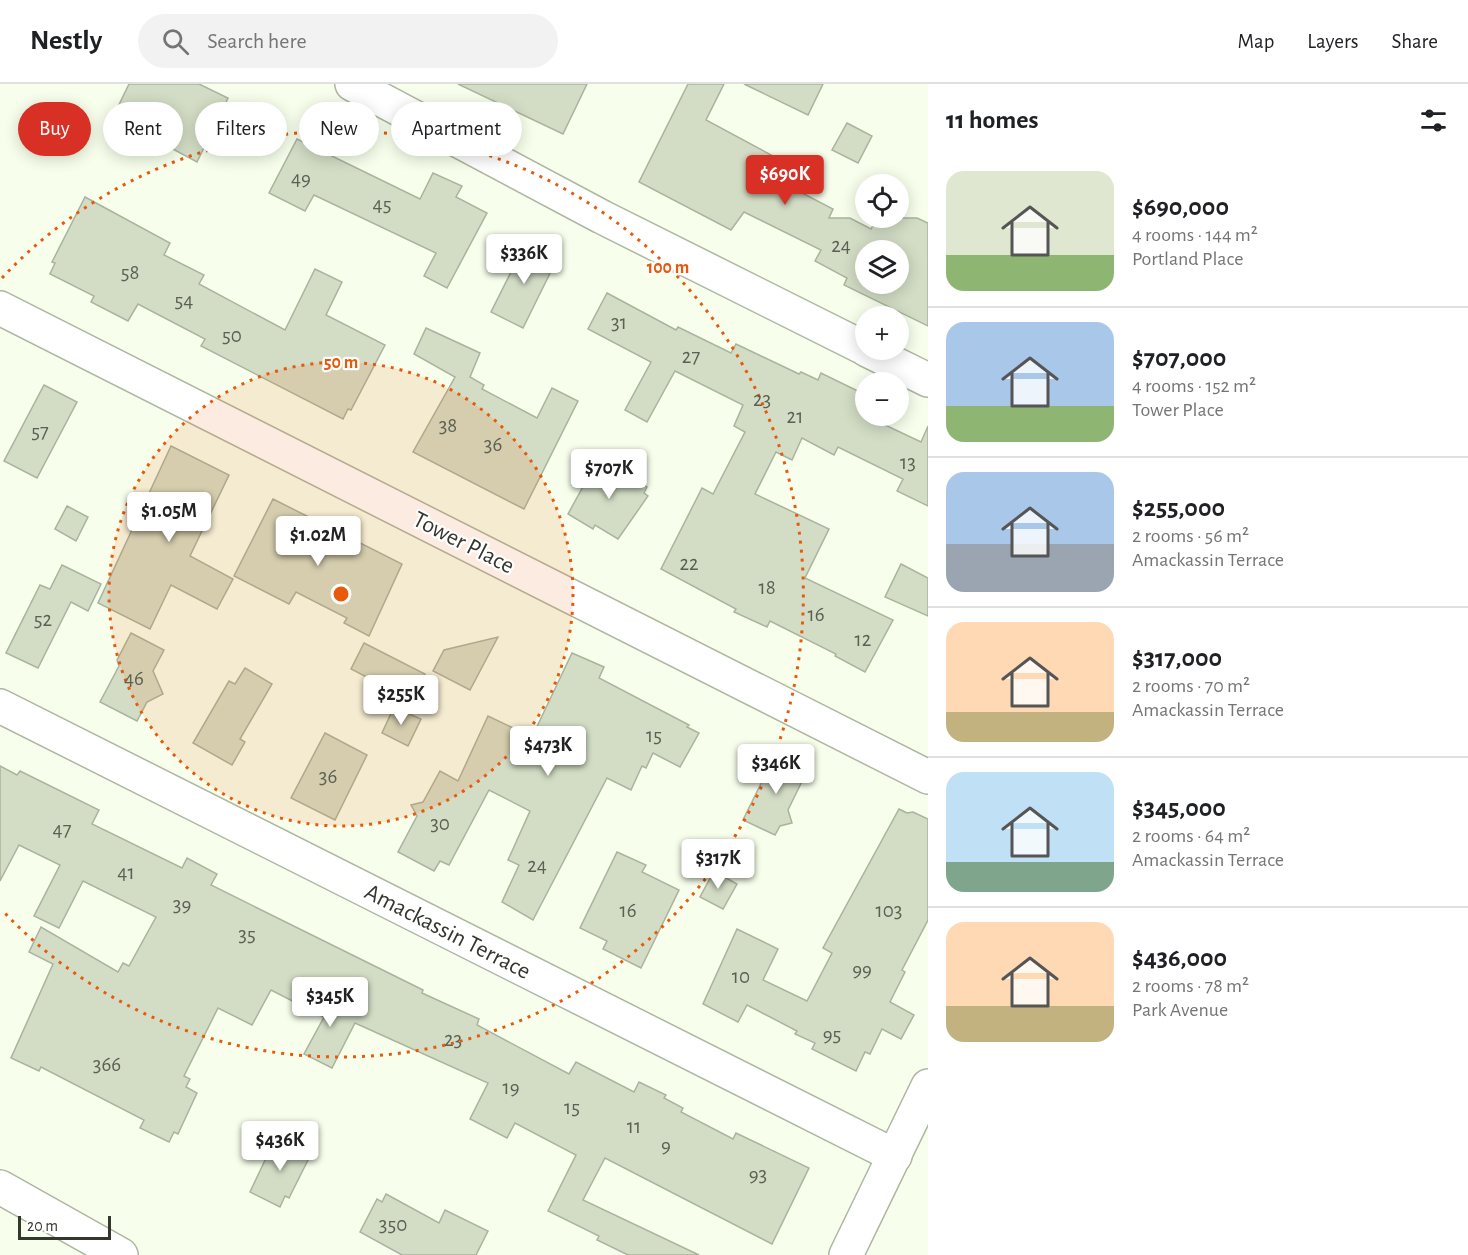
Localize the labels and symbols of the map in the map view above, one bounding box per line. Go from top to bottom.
pin: $690K [743,155,827,206]
house number: 49 [291,168,311,189]
house number: 45 [373,194,391,215]
pin: $336K [482,234,566,285]
house number: 24 [831,235,851,256]
text: 100 m [647,259,689,277]
house number: 58 [121,262,139,283]
house number: 54 [175,290,193,311]
house number: 31 [611,312,627,333]
house number: 50 [222,325,242,346]
house number: 27 [682,346,700,367]
text: 50 m [324,354,358,372]
house number: 23 [753,389,771,410]
house number: 21 [787,406,803,427]
house number: 38 [439,415,457,436]
house number: 57 [31,421,49,442]
house number: 36 [484,434,502,455]
pin: $707K [567,449,651,500]
house number: 13 [900,452,916,473]
pin: $1.05M [120,492,218,543]
street label: Tower Place [409,507,518,579]
pin: $1.02M [269,516,367,567]
house number: 22 [679,553,699,574]
house number: 18 [758,577,776,598]
centre of rings [331,584,351,604]
house number: 16 [807,604,825,625]
house number: 52 [34,609,52,630]
house number: 12 [855,629,871,650]
house number: 46 [124,668,144,689]
pin: $255K [359,675,443,726]
house number: 15 [646,725,662,746]
pin: $473K [506,726,590,777]
pin: $346K [734,744,818,795]
house number: 36 [319,766,337,787]
house number: 30 [430,813,450,834]
house number: 47 [53,819,72,840]
pin: $317K [676,839,760,890]
house number: 24 [527,855,547,876]
house number: 41 [117,862,135,883]
street label: Amackassin Terrace [361,880,534,984]
house number: 39 [173,894,191,915]
house number: 16 [619,900,637,921]
house number: 103 [876,900,902,921]
house number: 35 [238,924,256,945]
house number: 99 [852,959,872,980]
house number: 10 [732,966,750,987]
pin: $345K [288,977,372,1028]
house number: 95 [823,1024,841,1045]
house number: 23 [444,1029,462,1050]
house number: 366 [93,1054,121,1075]
house number: 19 [502,1077,520,1098]
house number: 15 [564,1097,580,1118]
house number: 11 [627,1116,641,1137]
pin: $436K [238,1121,322,1172]
house number: 9 [661,1135,671,1156]
house number: 93 [749,1164,767,1185]
scale bar [18,1213,111,1240]
house number: 350 [379,1214,407,1235]

